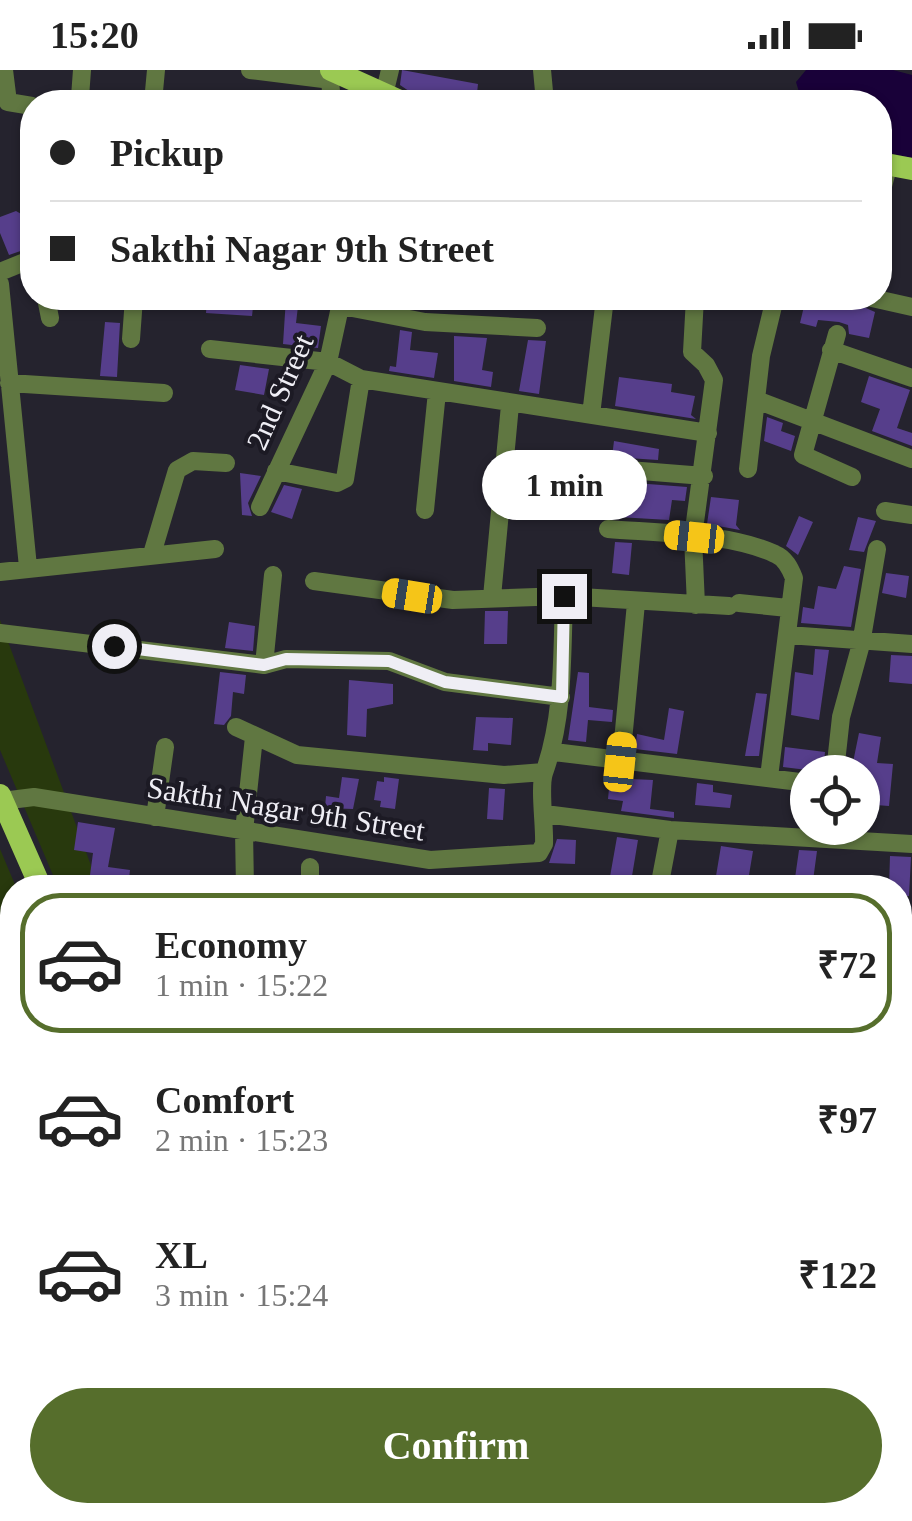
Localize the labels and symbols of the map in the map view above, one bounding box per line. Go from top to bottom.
street label: 2nd Street [240,329,320,454]
callout: 1 min [482,451,646,521]
car [663,519,725,555]
route end [542,574,587,619]
car [380,576,444,616]
route start [92,624,137,669]
car [602,731,638,793]
street label: Sakthi Nagar 9th Street [145,770,428,847]

